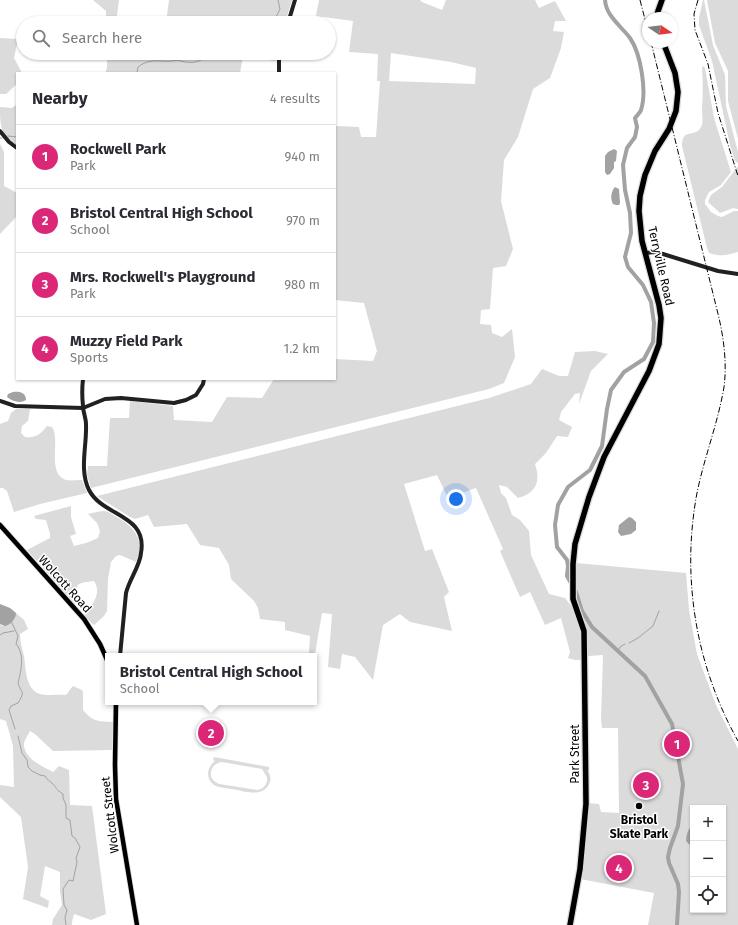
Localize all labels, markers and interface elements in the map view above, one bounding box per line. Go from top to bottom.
north arrow [642,12,678,48]
search box [16,16,336,60]
icon: search [30,27,52,49]
text: Search here [62,29,142,47]
text: Nearby [32,88,87,109]
text: 4 results [270,91,320,106]
text: Rockwell Park [70,140,166,158]
text: 1 [42,149,48,164]
text: 940 m [285,149,320,164]
text: Park [70,158,96,173]
text: Bristol Central High School [70,204,253,222]
text: 2 [42,213,48,228]
text: 970 m [286,213,320,228]
text: School [70,222,110,237]
street label: Terryville Road [645,225,677,307]
text: Mrs. Rockwell's Playground [70,268,255,286]
text: 3 [42,277,48,292]
text: 980 m [284,277,320,292]
text: Park [70,286,96,301]
text: Muzzy Field Park [70,332,183,350]
text: 4 [41,341,49,356]
text: 1.2 km [284,341,320,356]
text: Sports [70,350,108,365]
your location [446,489,466,509]
street label: Wolcott Road [36,552,94,616]
popup [105,653,317,705]
text: Bristol Central High School [120,663,302,681]
text: School [120,681,160,696]
pin: 2 [198,718,224,748]
street label: Park Street [568,724,582,784]
pin: 1 [664,729,690,759]
pin: 3 [633,770,659,800]
street label: Wolcott Street [98,775,122,854]
marker: Bristol Skate Park [634,801,644,811]
map controls [690,805,726,913]
button: + [690,805,726,841]
place label: Bristol Skate Park [610,813,669,841]
button: − [690,841,726,877]
pin: 4 [606,853,632,883]
button: locate [690,877,726,913]

